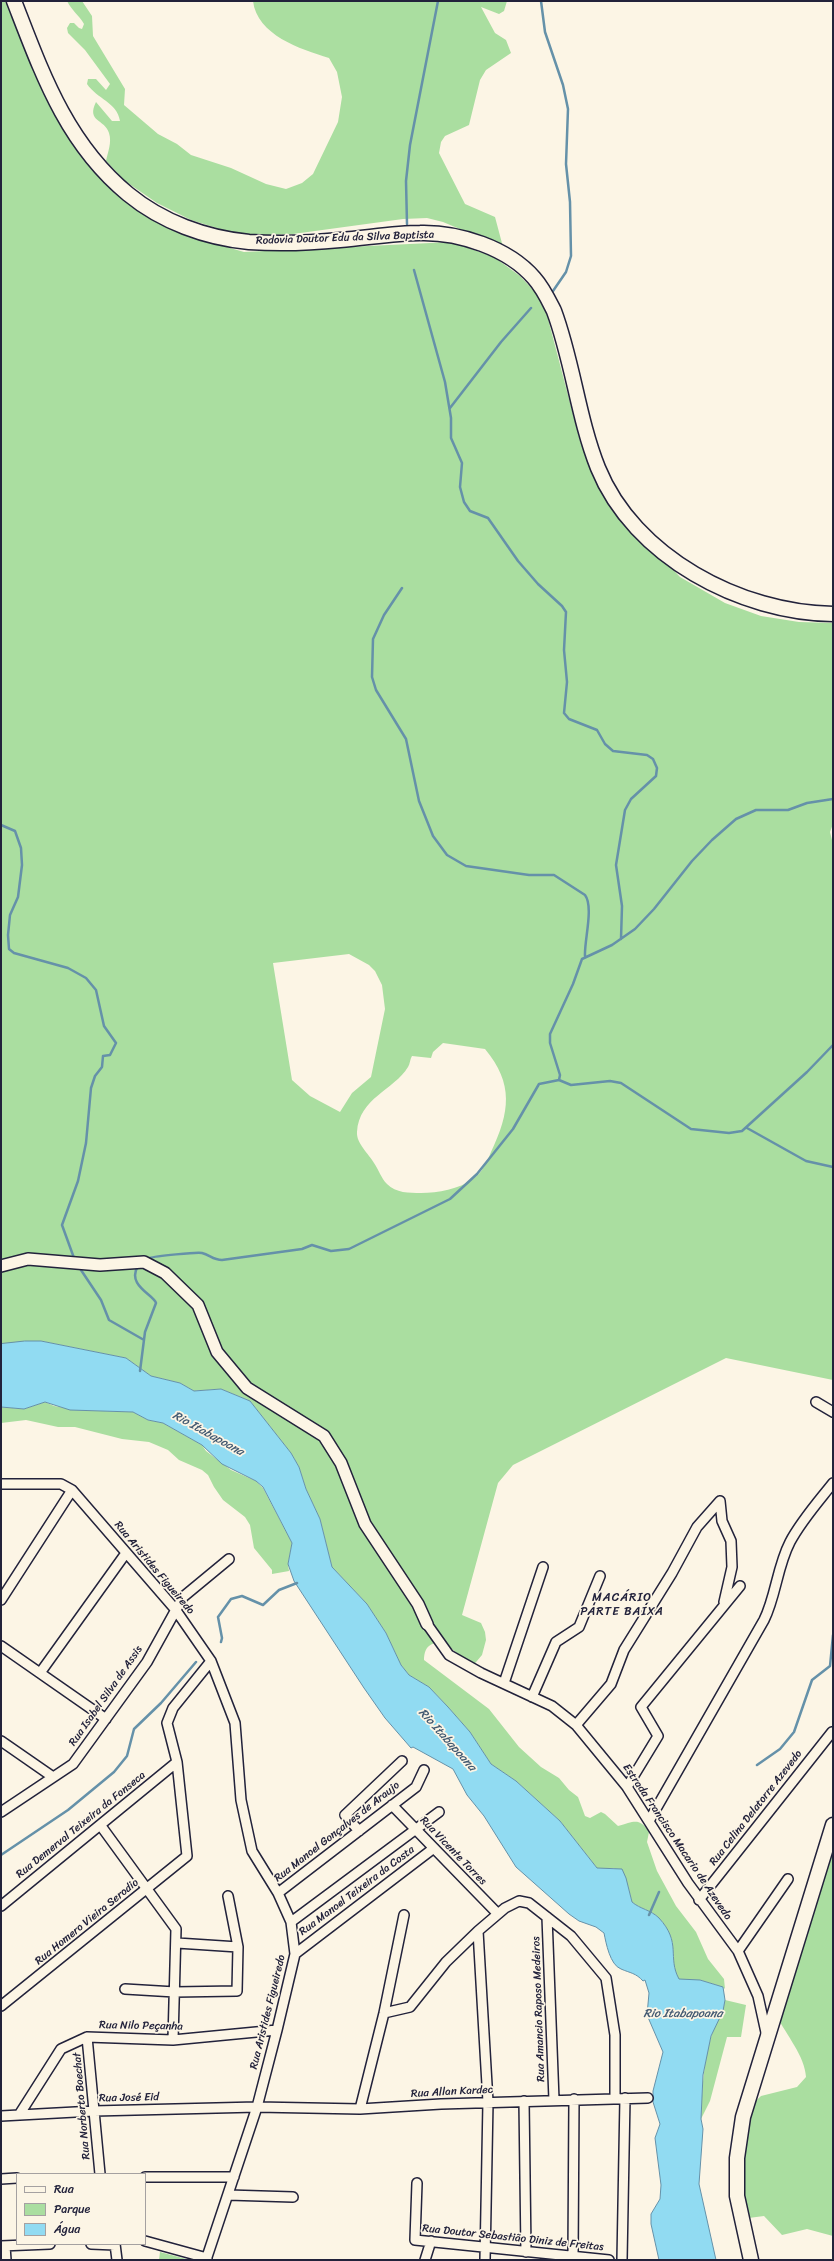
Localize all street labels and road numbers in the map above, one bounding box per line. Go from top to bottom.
street label: Rodovia Doutor Edu da Silva Baptista [256,228,434,248]
street label: Rua Aristides Figueiredo [111,1519,197,1617]
street label: Rua Isabel Silva de Assis [66,1643,146,1749]
street label: Rua Celina Delatorre Azevedo [707,1748,805,1868]
street label: Estrada Francisco Macario de Azevedo [620,1761,734,1923]
street label: Rua Demerval Teixeira da Fonseca [14,1769,148,1881]
street label: Rua Manoel Gonçalves de Araujo [272,1779,402,1885]
street label: Rua Vicente Torres [417,1814,489,1888]
street label: Rua Manoel Teixeira da Costa [297,1843,417,1939]
street label: Rua Homero Vieira Serodio [33,1876,141,1968]
street label: Rua Amancio Raposo Medeiros [530,1936,548,2082]
street label: Rua Aristides Figueiredo [247,1953,289,2071]
street label: Rua Nilo Peçanha [99,2019,183,2033]
street label: Rua Norberto Boechat [71,2052,93,2160]
street label: Rua Allan Kardec [410,2083,494,2101]
street label: Rua José Eid [99,2091,159,2105]
street label: Rua Doutor Sebastião Diniz de Freitas [422,2222,604,2254]

